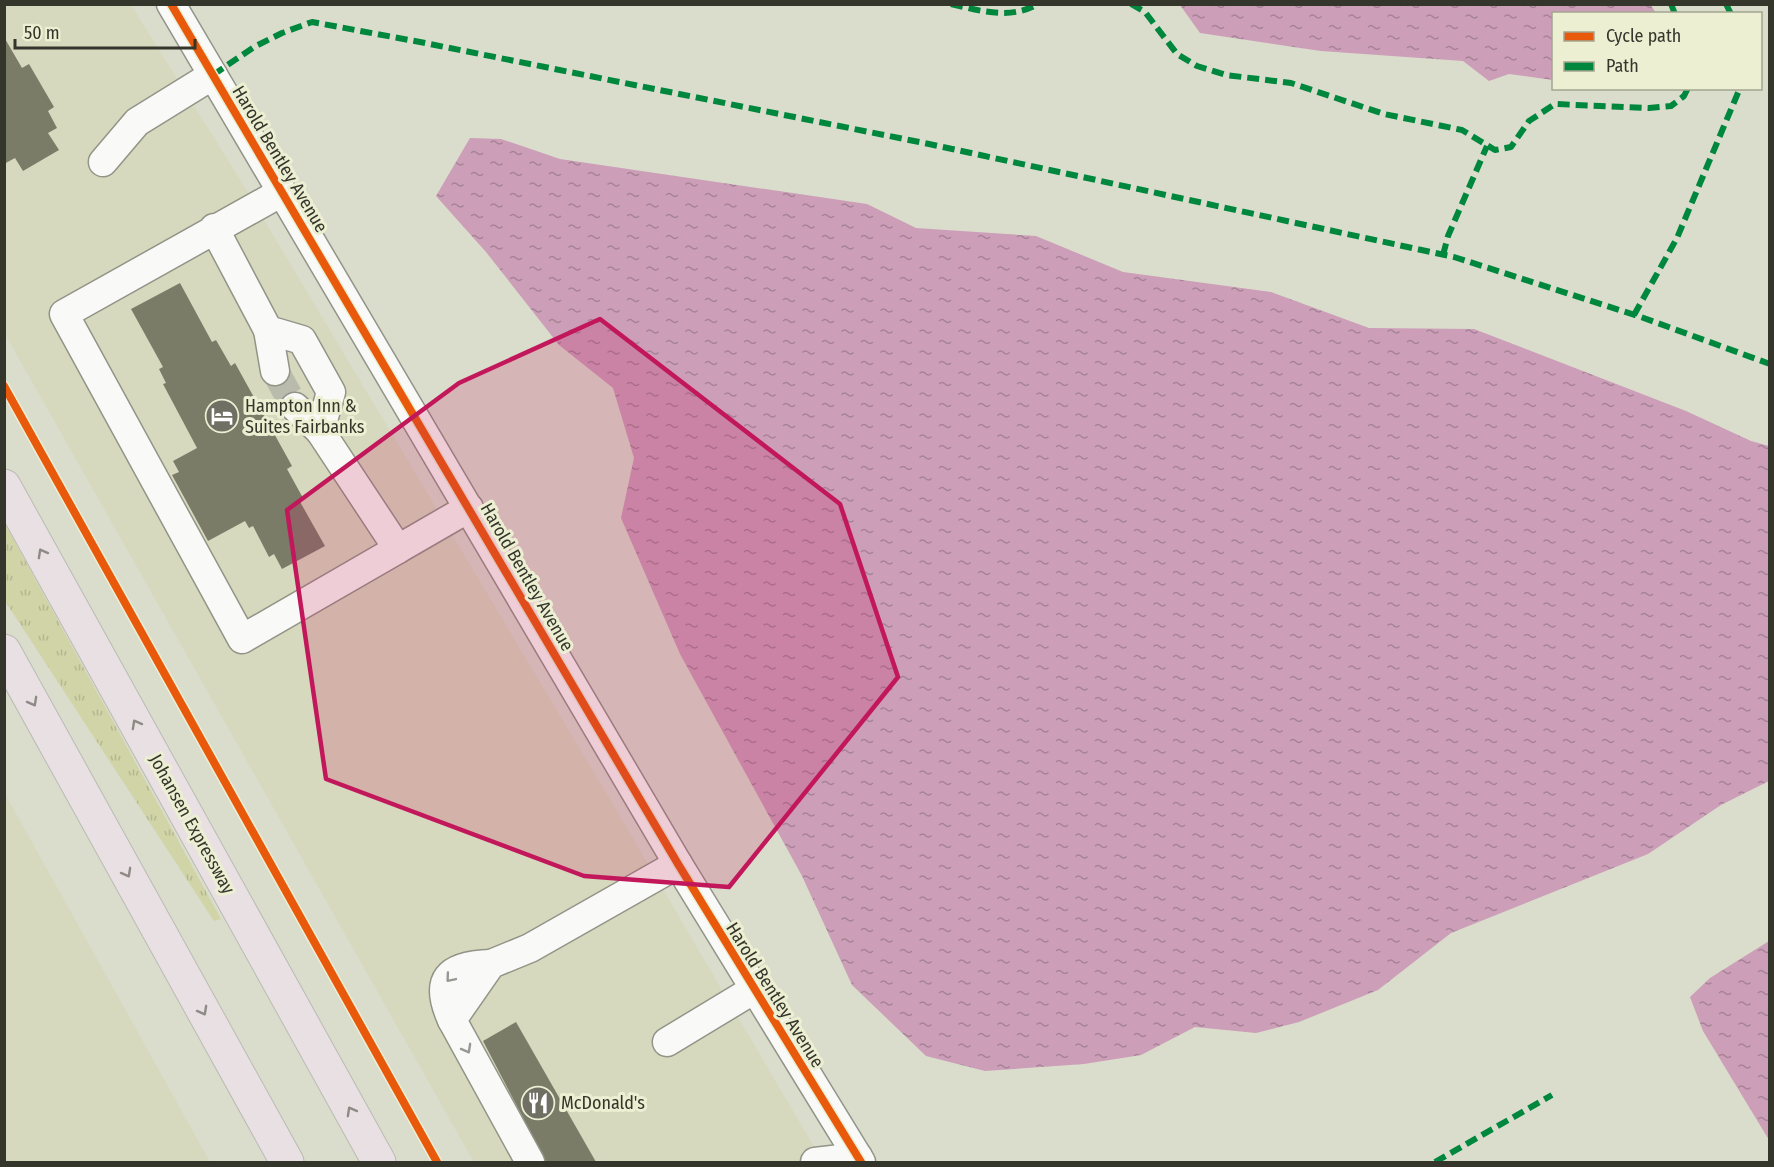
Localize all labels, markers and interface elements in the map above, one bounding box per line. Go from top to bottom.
scale bar [15,12,195,50]
legend [1552,12,1762,90]
text: 50 m [24,22,60,44]
text: Cycle path [1606,25,1681,47]
text: Path [1606,55,1639,77]
street label: Harold Bentley Avenue [227,82,333,236]
place label: Hampton Inn & Suites Fairbanks [245,395,365,438]
hotel icon: Hampton Inn & Suites Fairbanks [204,398,240,434]
street label: Harold Bentley Avenue [476,499,578,655]
one-way arrow [38,549,49,559]
one-way arrow [26,696,37,706]
one-way arrow [132,719,143,730]
street label: Johansen Expressway [145,750,239,898]
one-way arrow [120,866,131,877]
street label: Harold Bentley Avenue [721,918,829,1072]
one-way arrow [446,972,457,982]
one-way arrow [196,1005,207,1015]
one-way arrow [460,1042,472,1053]
restaurant icon: McDonald's [520,1085,556,1121]
place label: McDonald's [561,1092,645,1114]
one-way arrow [346,1107,358,1117]

